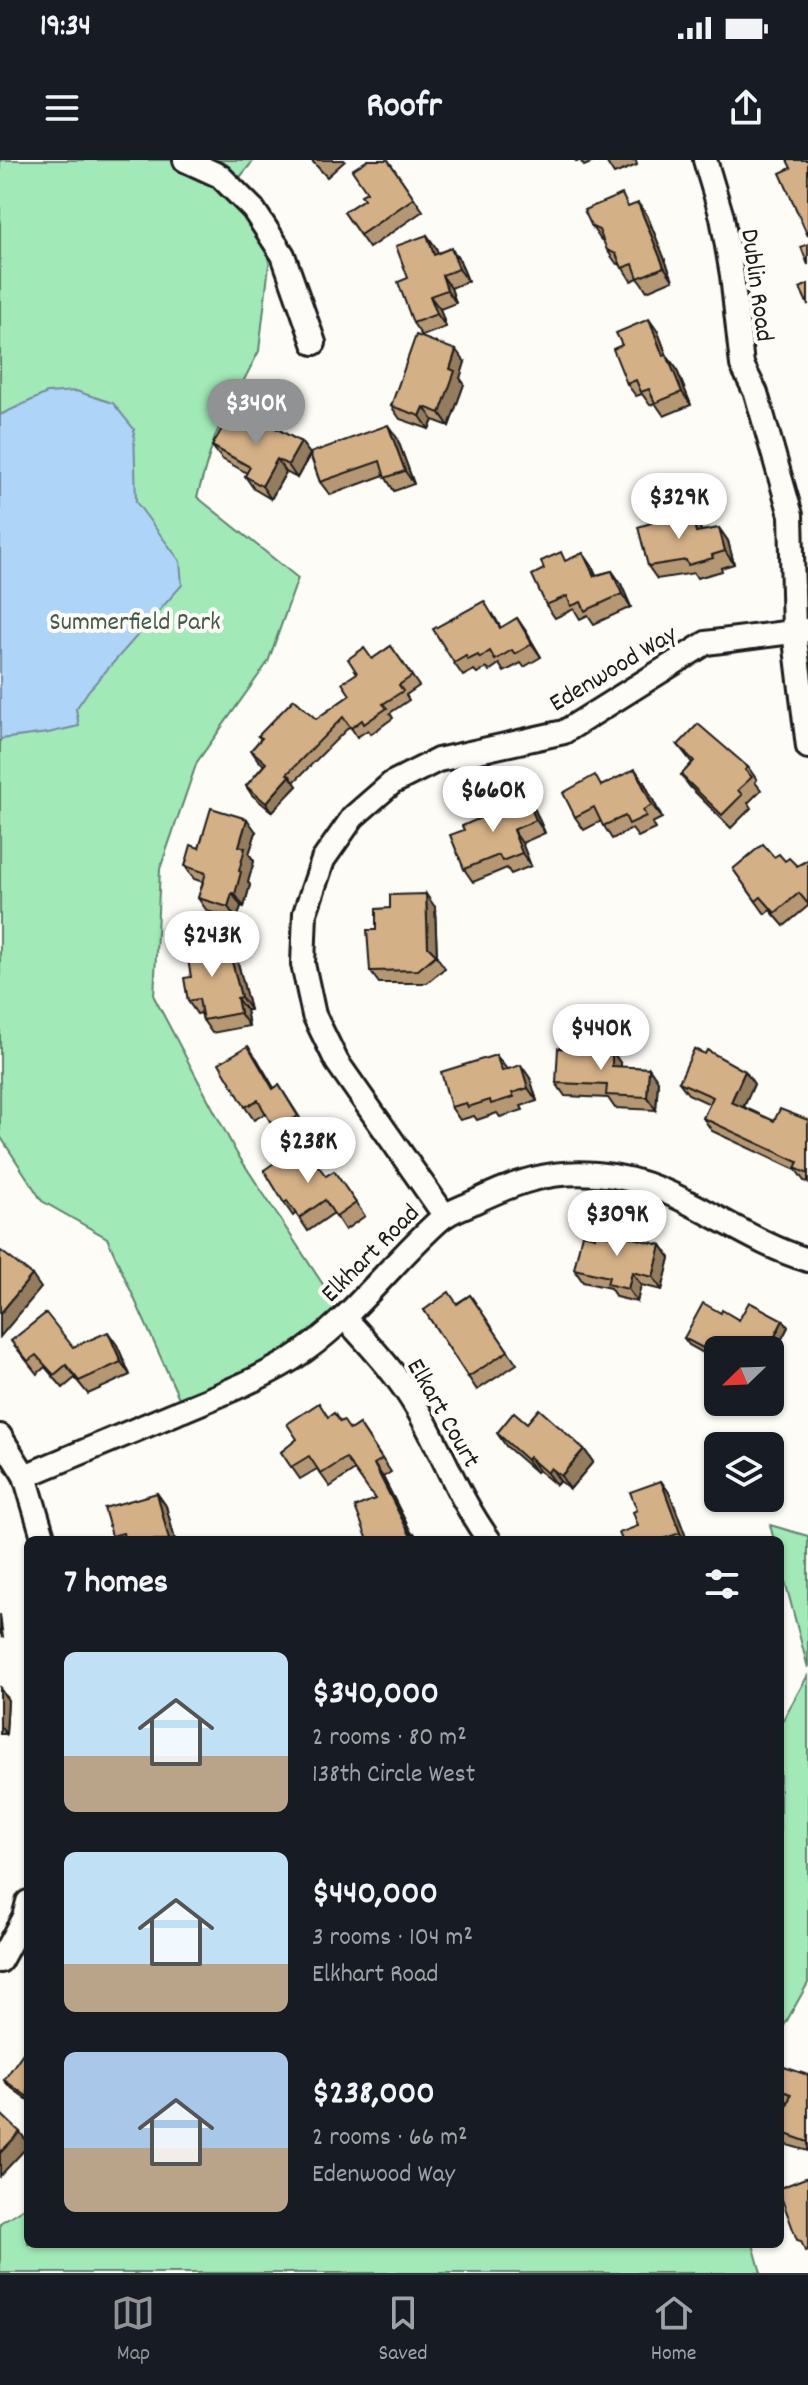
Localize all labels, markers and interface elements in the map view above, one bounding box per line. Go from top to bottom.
text: 19:34 [40,7,91,50]
text: Roofr [366,82,442,134]
icon: menu [40,86,84,130]
icon: share [724,86,768,130]
street label: Dublin Road [729,227,782,344]
pin: $340K [200,379,312,447]
text: $340K [225,386,287,423]
pin: $329K [623,473,735,541]
text: $329K [649,480,709,517]
park label: Summerfield Park [49,605,221,642]
street label: Edenwood Way [543,617,685,723]
pin: $660K [437,766,549,834]
text: $660K [461,773,525,810]
pin: $243K [156,911,268,979]
text: $243K [183,918,241,955]
pin: $440K [545,1004,657,1072]
text: $440K [571,1011,631,1048]
pin: $238K [252,1117,364,1185]
text: $238K [279,1124,337,1161]
pin: $309K [561,1190,673,1258]
street label: Elkhart Road [314,1197,429,1312]
text: $309K [586,1197,648,1234]
north arrow [704,1336,784,1416]
map controls [704,1336,784,1512]
street label: Elkart Court [396,1352,488,1476]
button: layers [704,1432,784,1512]
text: 7 homes [64,1560,168,1609]
icon: filters [700,1562,744,1606]
text: $340,000 [312,1671,439,1720]
icon: home [128,1684,224,1780]
text: 2 rooms · 80 m² [312,1720,467,1757]
text: 138th Circle West [312,1757,475,1794]
text: $440,000 [312,1871,438,1920]
icon: home [128,1884,224,1980]
text: 3 rooms · 104 m² [312,1920,473,1957]
text: Elkhart Road [312,1957,439,1994]
text: $238,000 [312,2071,435,2120]
icon: home [128,2084,224,2180]
text: 2 rooms · 66 m² [312,2120,468,2157]
text: Edenwood Way [312,2157,455,2194]
tab: Map [111,2291,155,2370]
tab: Saved [378,2291,428,2370]
tab: Home [651,2291,696,2370]

